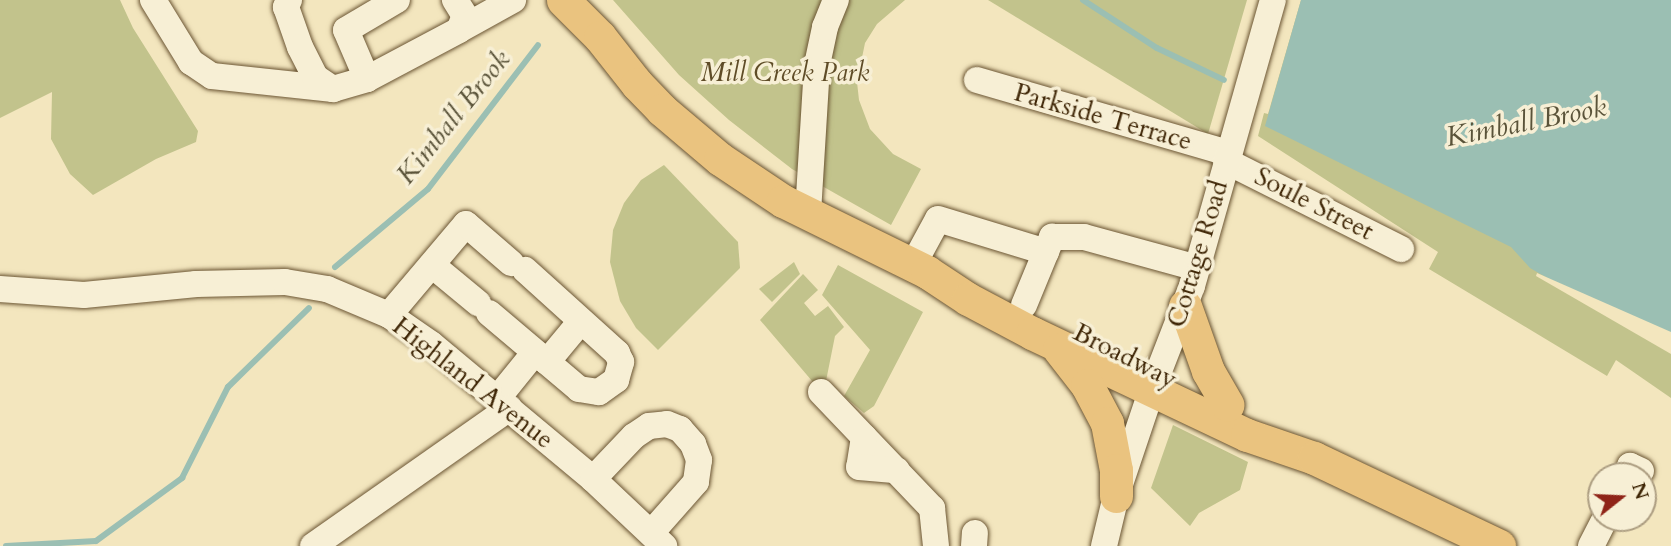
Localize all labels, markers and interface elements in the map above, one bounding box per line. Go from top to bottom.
water label: Kimball Brook [389,43,517,191]
park label: Mill Creek Park [701,57,869,89]
street label: Parkside Terrace [1011,77,1195,157]
water label: Kimball Brook [1443,90,1609,154]
street label: Soule Street [1249,161,1379,247]
street label: Cottage Road [1161,177,1235,331]
street label: Highland Avenue [386,310,560,456]
street label: Broadway [1068,317,1182,395]
north arrow [1587,462,1657,532]
text: N [1625,479,1655,503]

